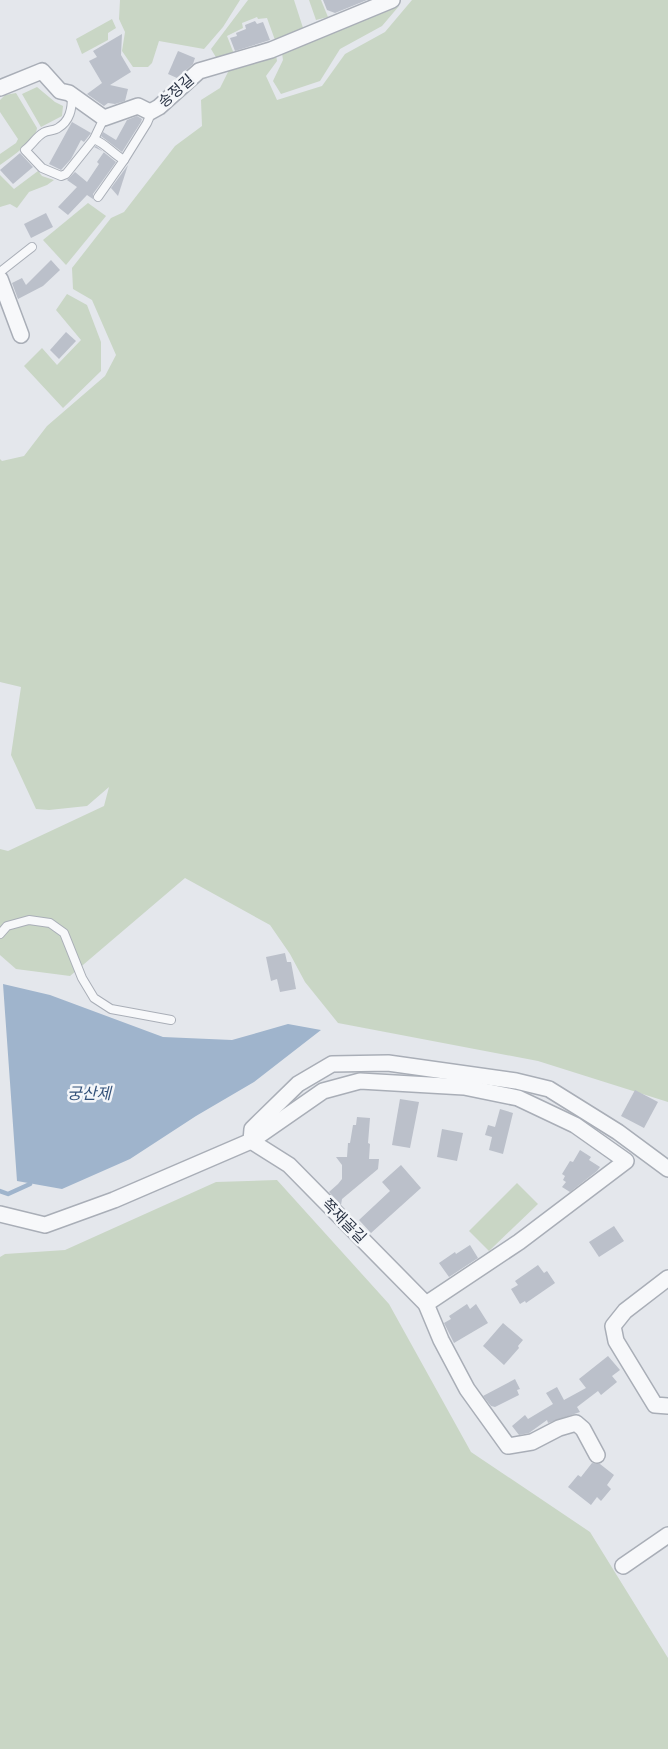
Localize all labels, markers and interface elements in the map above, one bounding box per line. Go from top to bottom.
street label: 송정길 [154,71,198,111]
water label: 궁산제 [67,1084,113,1103]
street label: 쪽재골길 [318,1195,370,1247]

